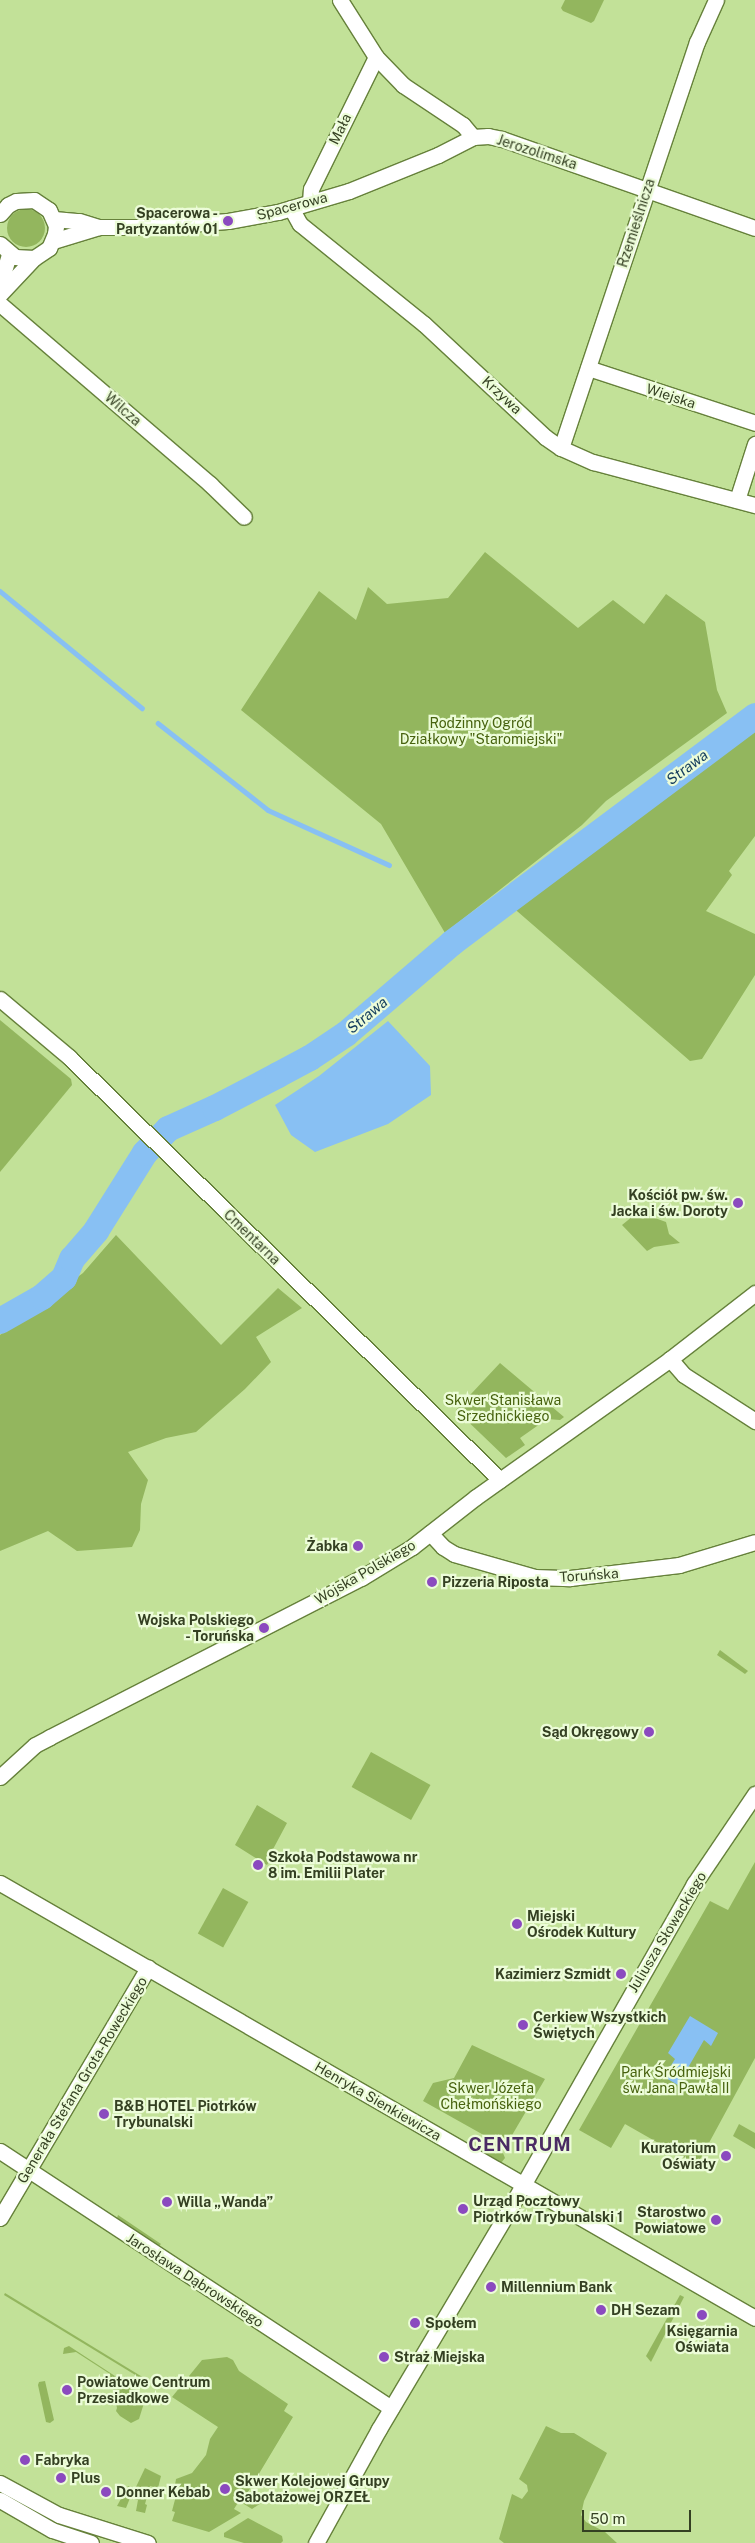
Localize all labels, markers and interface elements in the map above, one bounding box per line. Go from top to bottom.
street label: Mała [325,111,355,147]
street label: Jerozolimska [495,131,579,173]
street label: Rzemieślnicza [614,177,658,269]
street label: Spacerowa [255,188,329,224]
place label: Spacerowa - Partyzantów 01 [116,205,218,238]
marker: Spacerowa - Partyzantów 01 [222,215,234,227]
street label: Krzywa [479,373,525,417]
street label: Wiejska [644,380,698,412]
street label: Wilcza [101,389,145,429]
park label: Rodzinny Ogród Działkowy "Staromiejski" [400,715,562,748]
water label: Strawa [663,746,711,788]
water label: Strawa [343,993,391,1037]
place label: Kościół pw. św. Jacka i św. Doroty [611,1187,728,1220]
marker: Kościół pw. św. Jacka i św. Doroty [732,1197,744,1209]
street label: Cmentarna [220,1206,284,1268]
park label: Skwer Stanisława Srzednickiego [445,1392,561,1424]
street label: Wojska Polskiego [312,1536,418,1608]
place label: Żabka [306,1538,348,1554]
marker: Żabka [352,1540,364,1552]
street label: Toruńska [559,1565,619,1585]
place label: Pizzeria Riposta [442,1574,549,1590]
marker: Pizzeria Riposta [426,1576,438,1588]
place label: Wojska Polskiego - Toruńska [137,1612,254,1644]
marker: Wojska Polskiego - Toruńska [258,1622,270,1634]
place label: Sąd Okręgowy [542,1724,639,1740]
marker: Sąd Okręgowy [643,1726,655,1738]
place label: Szkoła Podstawowa nr 8 im. Emilii Plater [268,1849,417,1881]
marker: Szkoła Podstawowa nr 8 im. Emilii Plater [252,1859,264,1871]
street label: Juliusza Słowackiego [624,1869,710,1995]
place label: Miejski Ośrodek Kultury [527,1908,637,1940]
marker: Miejski Ośrodek Kultury [511,1918,523,1930]
place label: Kazimierz Szmidt [495,1966,611,1982]
marker: Kazimierz Szmidt [615,1968,627,1980]
street label: Generała Stefana Grota-Roweckiego [13,1974,151,2186]
place label: Cerkiew Wszystkich Świętych [533,2009,667,2041]
marker: Cerkiew Wszystkich Świętych [517,2019,529,2031]
street label: Henryka Sienkiewicza [312,2058,444,2144]
park label: Park Śródmiejski św. Jana Pawła II [621,2064,731,2096]
park label: Skwer Józefa Chełmońskiego [440,2080,542,2112]
place label: B&B HOTEL Piotrków Trybunalski [114,2098,256,2130]
marker: B&B HOTEL Piotrków Trybunalski [98,2108,110,2120]
district label: CENTRUM [467,2134,573,2156]
place label: Kuratorium Oświaty [641,2140,716,2172]
marker: Kuratorium Oświaty [720,2150,732,2162]
place label: Urząd Pocztowy Piotrków Trybunalski 1 [473,2193,623,2226]
place label: Willa „Wanda” [177,2194,273,2210]
marker: Willa „Wanda” [161,2196,173,2208]
marker: Urząd Pocztowy Piotrków Trybunalski 1 [457,2203,469,2215]
place label: Starostwo Powiatowe [634,2204,706,2236]
marker: Starostwo Powiatowe [710,2214,722,2226]
street label: Jarosława Dąbrowskiego [123,2229,267,2331]
place label: Millennium Bank [501,2279,613,2295]
marker: Millennium Bank [485,2281,497,2293]
place label: DH Sezam [611,2302,680,2318]
marker: DH Sezam [595,2304,607,2316]
marker: Księgarnia Oświata [696,2309,708,2321]
place label: Społem [425,2315,477,2331]
marker: Społem [409,2317,421,2329]
place label: Księgarnia Oświata [666,2323,738,2356]
place label: Straż Miejska [394,2349,485,2365]
marker: Straż Miejska [378,2351,390,2363]
place label: Powiatowe Centrum Przesiadkowe [77,2374,210,2406]
marker: Powiatowe Centrum Przesiadkowe [61,2384,73,2396]
place label: Fabryka [35,2452,90,2468]
marker: Fabryka [19,2454,31,2466]
place label: Plus [71,2470,100,2486]
marker: Plus [55,2472,67,2484]
place label: Skwer Kolejowej Grupy Sabotażowej ORZEŁ [235,2473,390,2506]
marker: Skwer Kolejowej Grupy Sabotażowej ORZEŁ [219,2483,231,2495]
place label: Donner Kebab [116,2484,210,2500]
marker: Donner Kebab [100,2486,112,2498]
scale bar [585,2500,694,2532]
text: 50 m [590,2510,625,2527]

